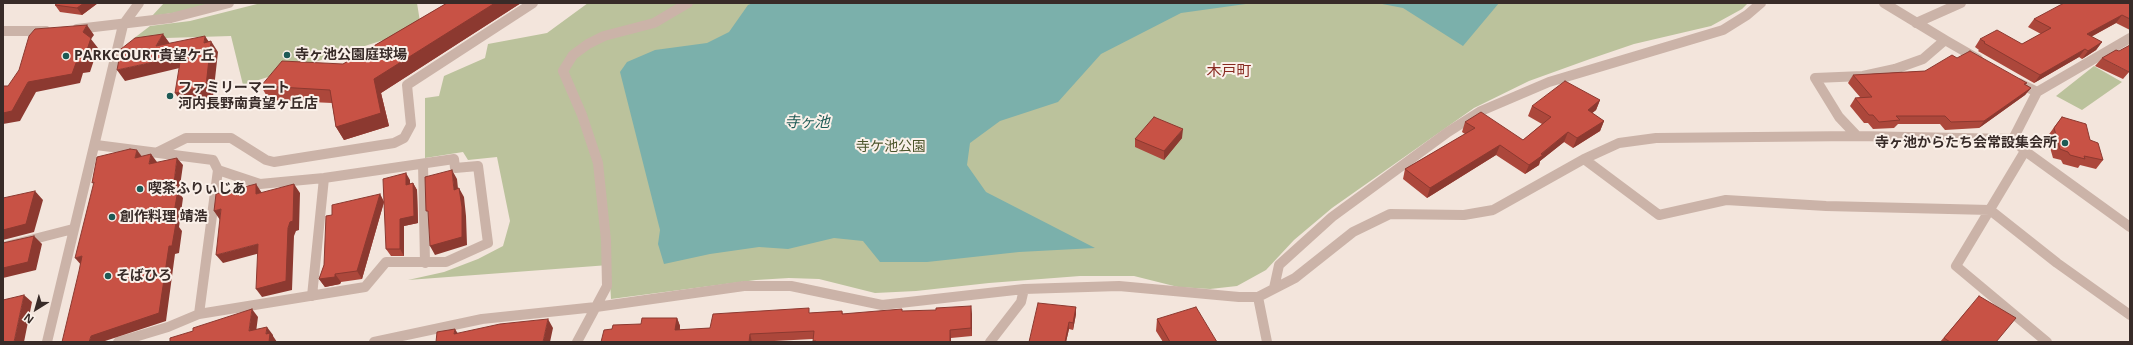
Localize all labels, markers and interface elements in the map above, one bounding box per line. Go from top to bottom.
place label: 寺ヶ池公園庭球場 [295,47,407,63]
place label: PARKCOURT貴望ケ丘 [74,48,215,64]
marker: 寺ヶ池公園庭球場 [282,50,292,60]
marker: PARKCOURT貴望ケ丘 [61,51,71,61]
district label: 木戸町 [1207,63,1251,81]
place label: ファミリーマート 河内長野南貴望ヶ丘店 [178,80,318,112]
marker: ファミリーマート 河内長野南貴望ヶ丘店 [165,91,175,101]
water label: 寺ヶ池 [785,114,829,132]
place label: 寺ヶ池からたち会常設集会所 [1875,135,2057,151]
marker: 寺ヶ池からたち会常設集会所 [2060,138,2070,148]
park label: 寺ケ池公園 [856,139,926,155]
place label: 喫茶ふりぃじあ [148,181,246,197]
marker: 喫茶ふりぃじあ [135,184,145,194]
place label: 創作料理 靖浩 [120,209,208,225]
marker: 創作料理 靖浩 [107,212,117,222]
place label: そばひろ [116,268,172,284]
marker: そばひろ [103,271,113,281]
north arrow [16,289,56,329]
text: N [20,310,37,328]

